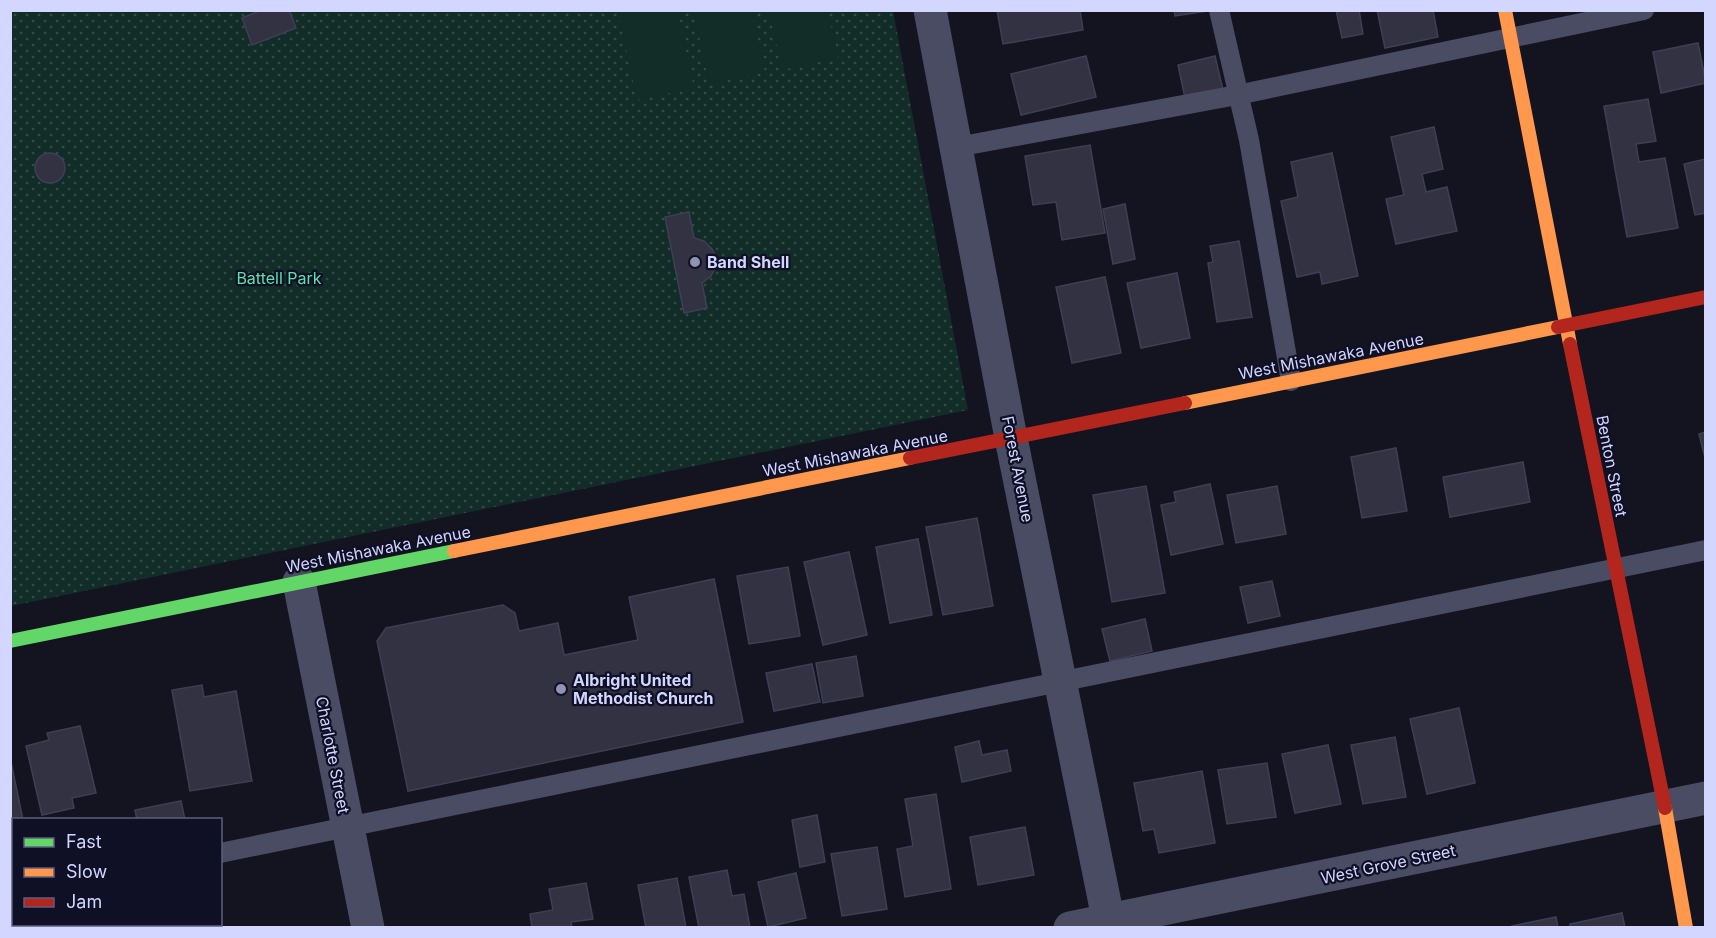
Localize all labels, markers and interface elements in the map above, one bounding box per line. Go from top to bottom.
place label: Band Shell [707,252,789,272]
marker: Band Shell [688,255,702,269]
park label: Battell Park [236,268,322,288]
street label: West Mishawaka Avenue [1237,328,1425,384]
street label: Forest Avenue [998,414,1038,524]
street label: Benton Street [1592,414,1632,518]
street label: West Mishawaka Avenue [761,425,949,481]
street label: West Mishawaka Avenue [284,521,472,577]
place label: Albright United Methodist Church [573,670,713,708]
marker: Albright United Methodist Church [554,682,568,696]
street label: Charlotte Street [312,695,354,815]
legend [12,818,222,926]
text: Fast [66,831,102,852]
street label: West Grove Street [1319,840,1457,888]
text: Slow [66,861,107,882]
text: Jam [66,891,102,912]

